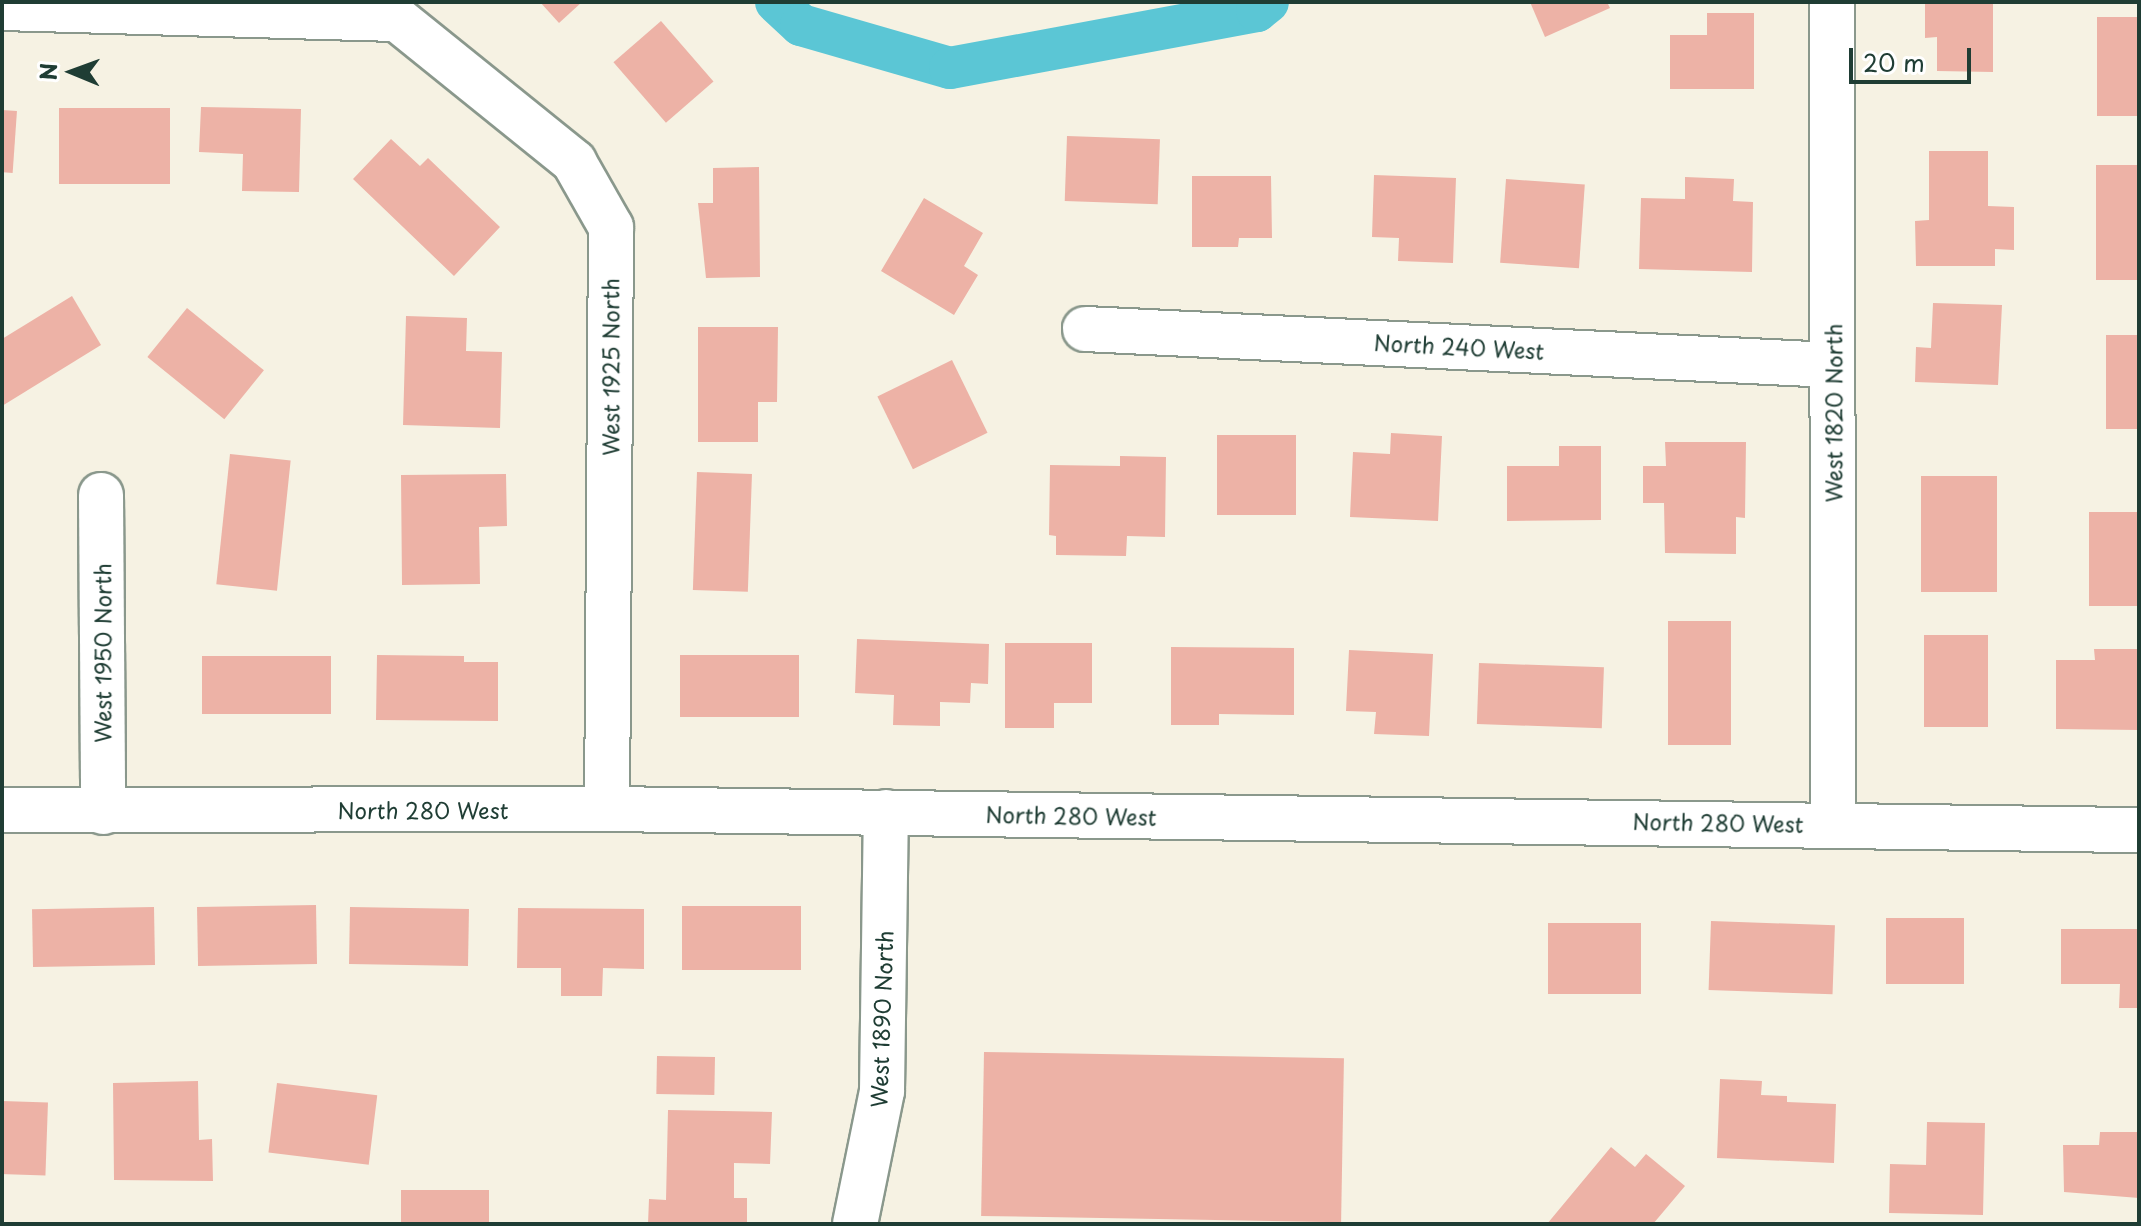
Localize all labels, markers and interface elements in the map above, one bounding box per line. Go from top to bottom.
north arrow [32,32,112,112]
scale bar [1853,32,1975,82]
text: 20 m [1863,44,1925,80]
text: N [31,63,64,81]
street label: West 1925 North [597,278,623,456]
street label: West 1820 North [1820,324,1846,502]
street label: North 240 West [1372,328,1546,364]
street label: West 1950 North [89,563,115,743]
street label: North 280 West [337,797,509,823]
street label: North 280 West [985,800,1157,830]
street label: North 280 West [1632,807,1804,837]
street label: West 1890 North [865,930,897,1108]

